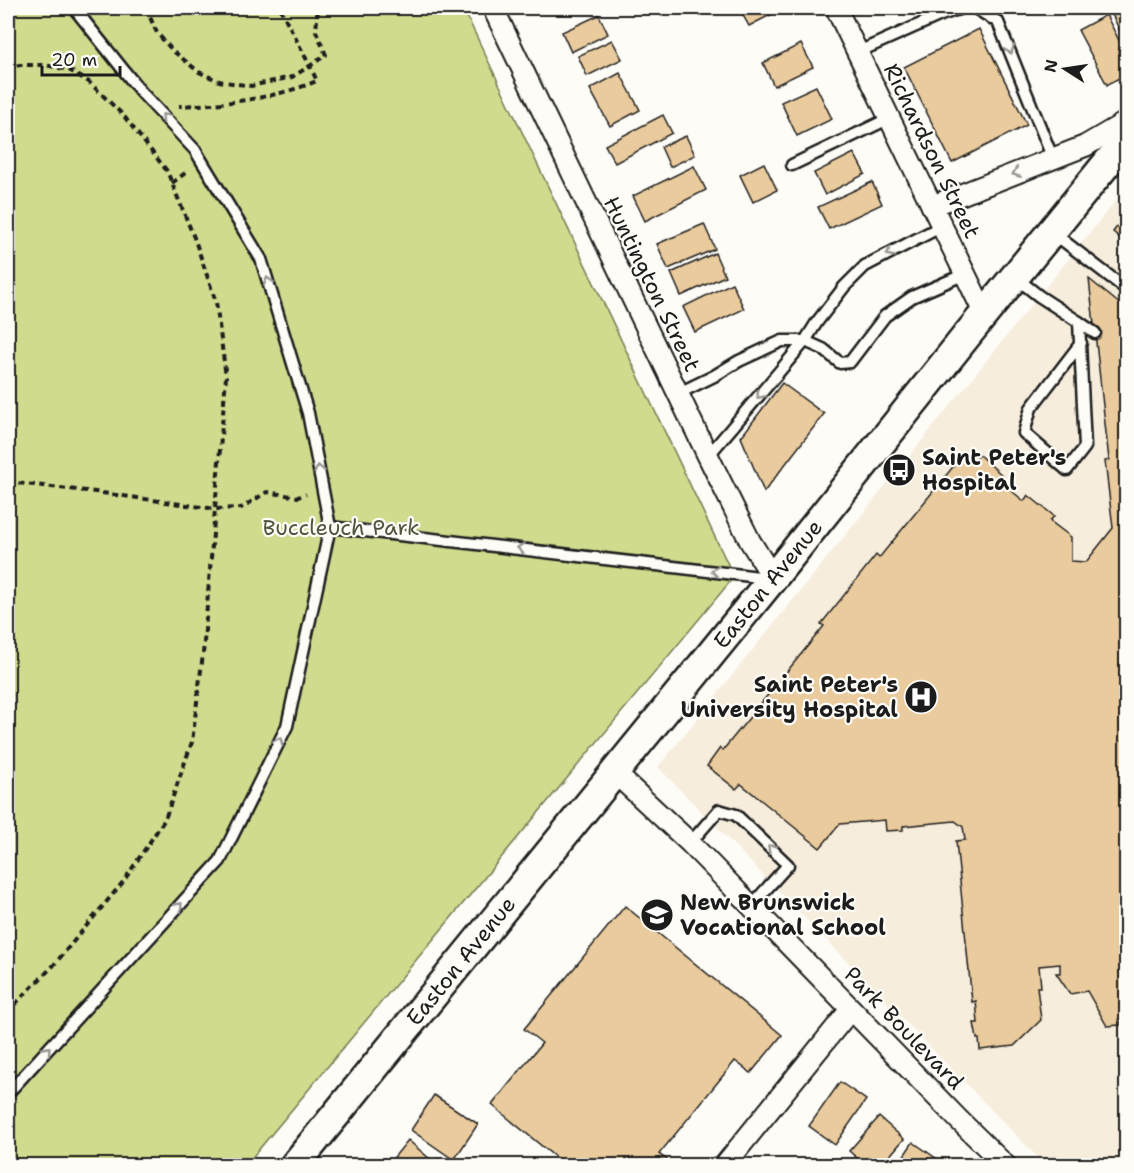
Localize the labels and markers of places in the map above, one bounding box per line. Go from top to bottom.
place label: Saint Peter's Hospital [922,443,1066,497]
bus stop icon: Saint Peter's Hospital [881,452,917,488]
place label: Saint Peter's University Hospital [680,670,898,724]
hospital icon: Saint Peter's University Hospital [903,679,939,715]
place label: New Brunswick Vocational School [680,888,886,942]
school or university icon: New Brunswick Vocational School [639,897,675,933]

